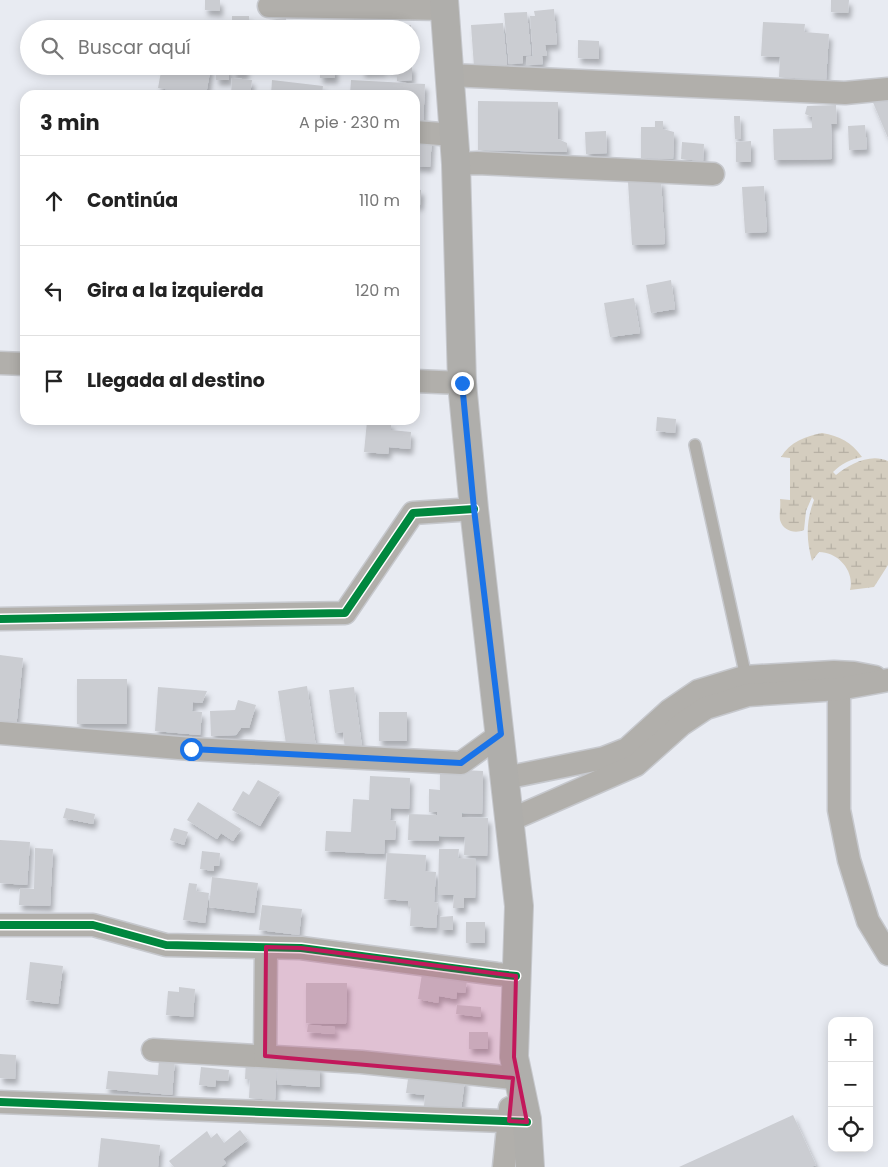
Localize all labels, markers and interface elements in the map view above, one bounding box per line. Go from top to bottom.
search box [20,20,420,75]
icon: search [38,34,66,62]
text: Buscar aquí [78,34,191,61]
text: 3 min [40,108,100,137]
text: A pie · 230 m [299,111,400,134]
icon: ahead [40,187,68,215]
text: Continúa [87,187,178,214]
text: 110 m [359,189,400,212]
icon: left [40,277,68,305]
text: Gira a la izquierda [87,277,264,304]
text: 120 m [355,279,400,302]
icon: arrive [40,367,68,395]
text: Llegada al destino [87,367,265,394]
route end [451,372,474,395]
route start [180,738,203,761]
map controls [828,1017,873,1152]
button: + [828,1017,873,1062]
button: − [828,1062,873,1107]
button: locate [828,1107,873,1152]

